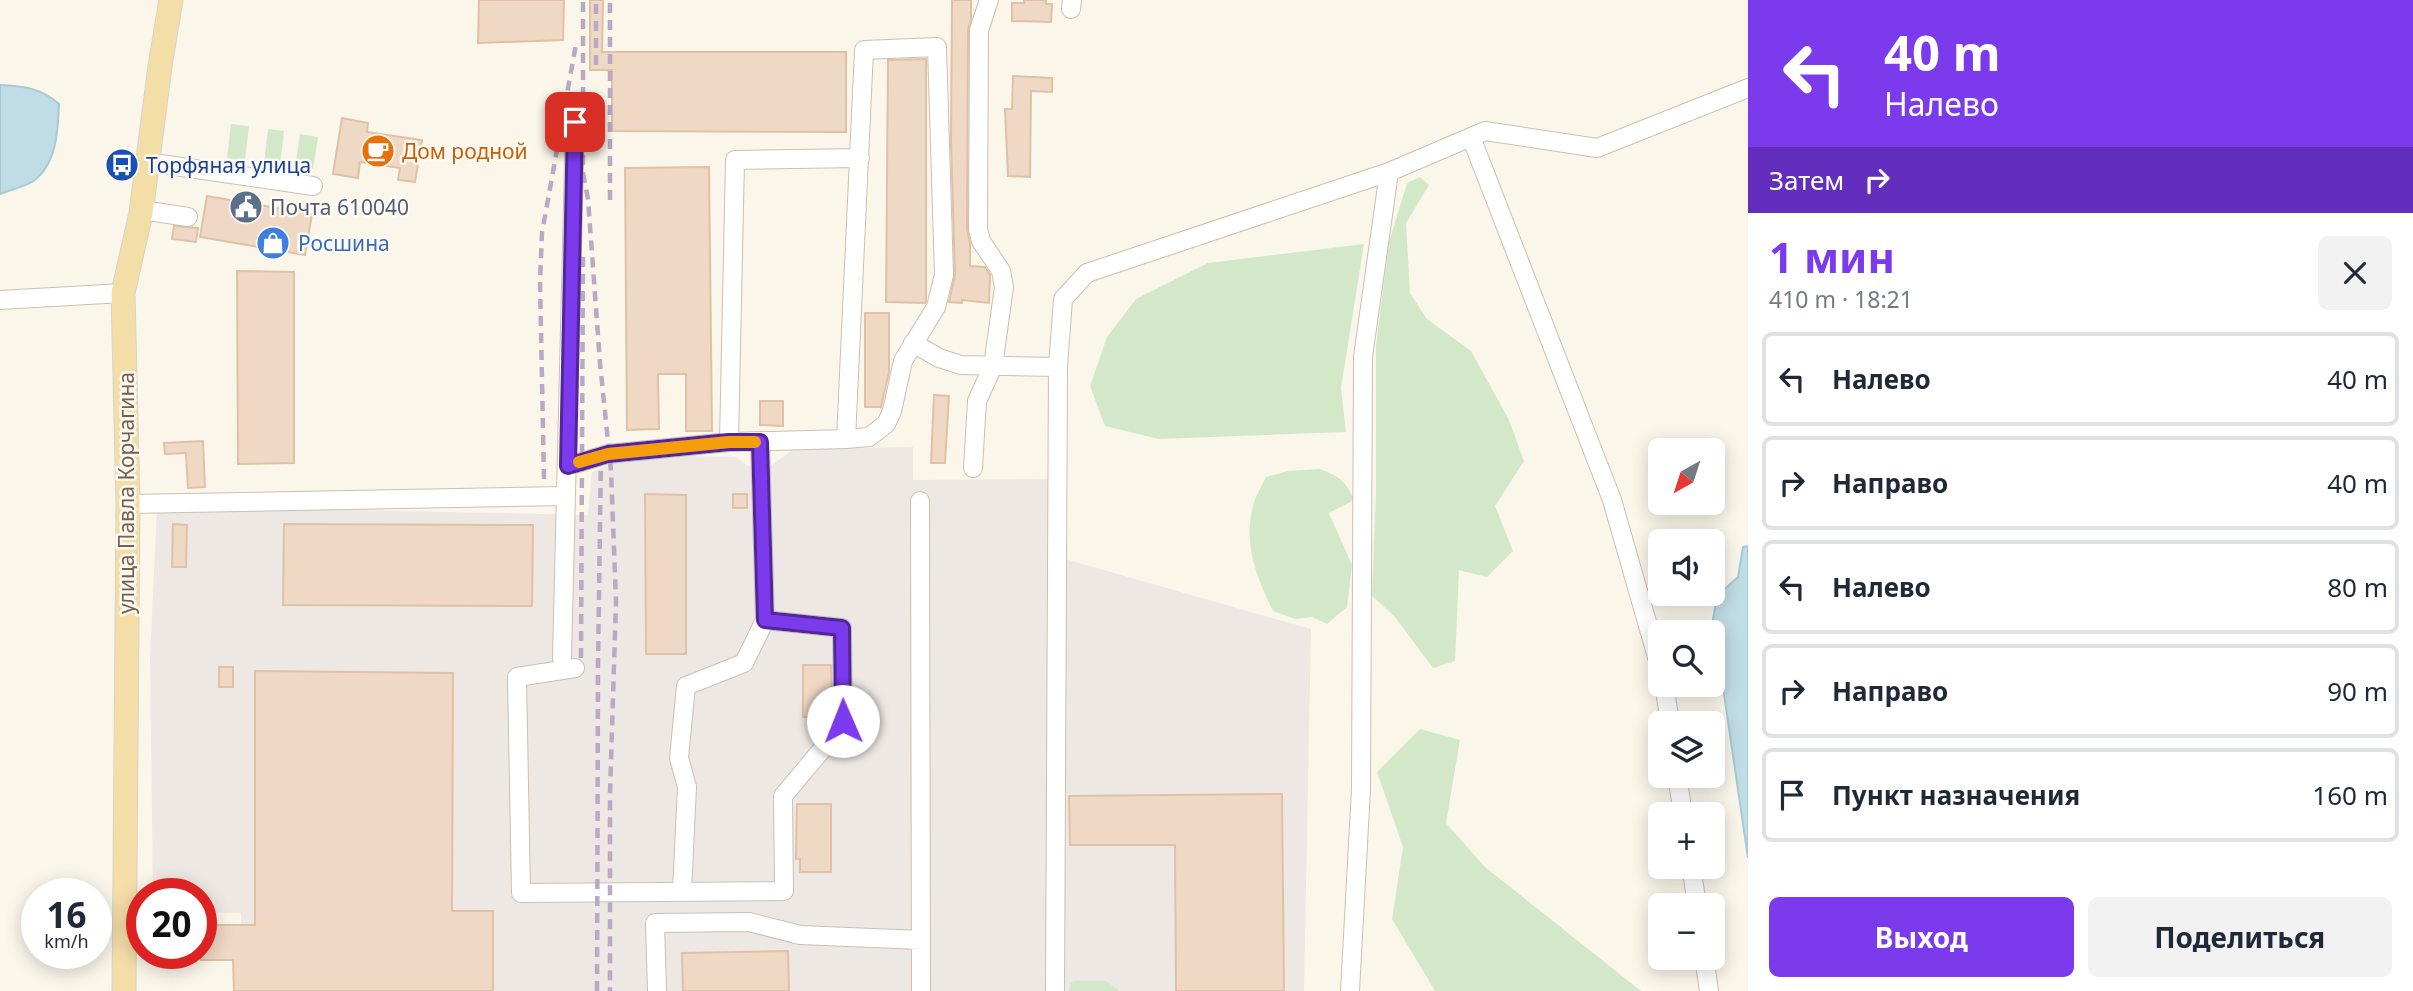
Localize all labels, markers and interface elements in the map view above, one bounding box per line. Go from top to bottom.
text: 40 m [1884,19,2001,85]
icon: left [1769,28,1860,119]
text: Налево [1884,82,1999,125]
pin [545,92,605,152]
icon: arrive [556,103,594,141]
cafe icon: Дом родной [359,132,397,170]
place label: Дом родной [402,137,528,165]
bus stop icon: Торфяная улица [103,146,141,184]
place label: Торфяная улица [146,151,311,179]
icon: right [1858,161,1896,199]
text: Затем [1769,162,1844,198]
public building icon: Почта 610040 [227,188,265,226]
place label: Почта 610040 [270,193,409,221]
shop icon: Росшина [254,224,292,262]
text: 1 мин [1769,228,1895,285]
place label: Росшина [298,229,390,257]
button: close [2318,236,2392,310]
text: 410 m · 18:21 [1769,283,1913,315]
icon: left [1773,360,1811,398]
text: Налево [1832,361,1931,397]
text: 40 m [2327,361,2388,397]
street label: улица Павла Корчагина [112,372,140,614]
north arrow [1648,438,1726,514]
map controls [1648,438,1725,970]
icon: right [1773,464,1811,502]
text: Направо [1832,465,1948,501]
text: 40 m [2327,465,2388,501]
button: sound [1648,529,1725,606]
icon: left [1773,568,1811,606]
text: Налево [1832,569,1931,605]
text: 80 m [2327,569,2388,605]
button: search [1648,620,1725,697]
icon: right [1773,672,1811,710]
text: Направо [1832,673,1948,709]
text: 90 m [2327,673,2388,709]
position arrow [806,684,880,758]
button: layers [1648,711,1725,788]
icon: arrive [1773,776,1811,814]
text: Пункт назначения [1832,777,2080,813]
text: 160 m [2312,777,2388,813]
button: + [1648,802,1725,879]
speed limit sign: 20 [126,878,217,969]
text: 16 [46,891,87,938]
button: − [1648,893,1725,970]
button: Выход [1769,897,2074,977]
button: Поделиться [2088,897,2392,977]
text: km/h [44,929,89,953]

